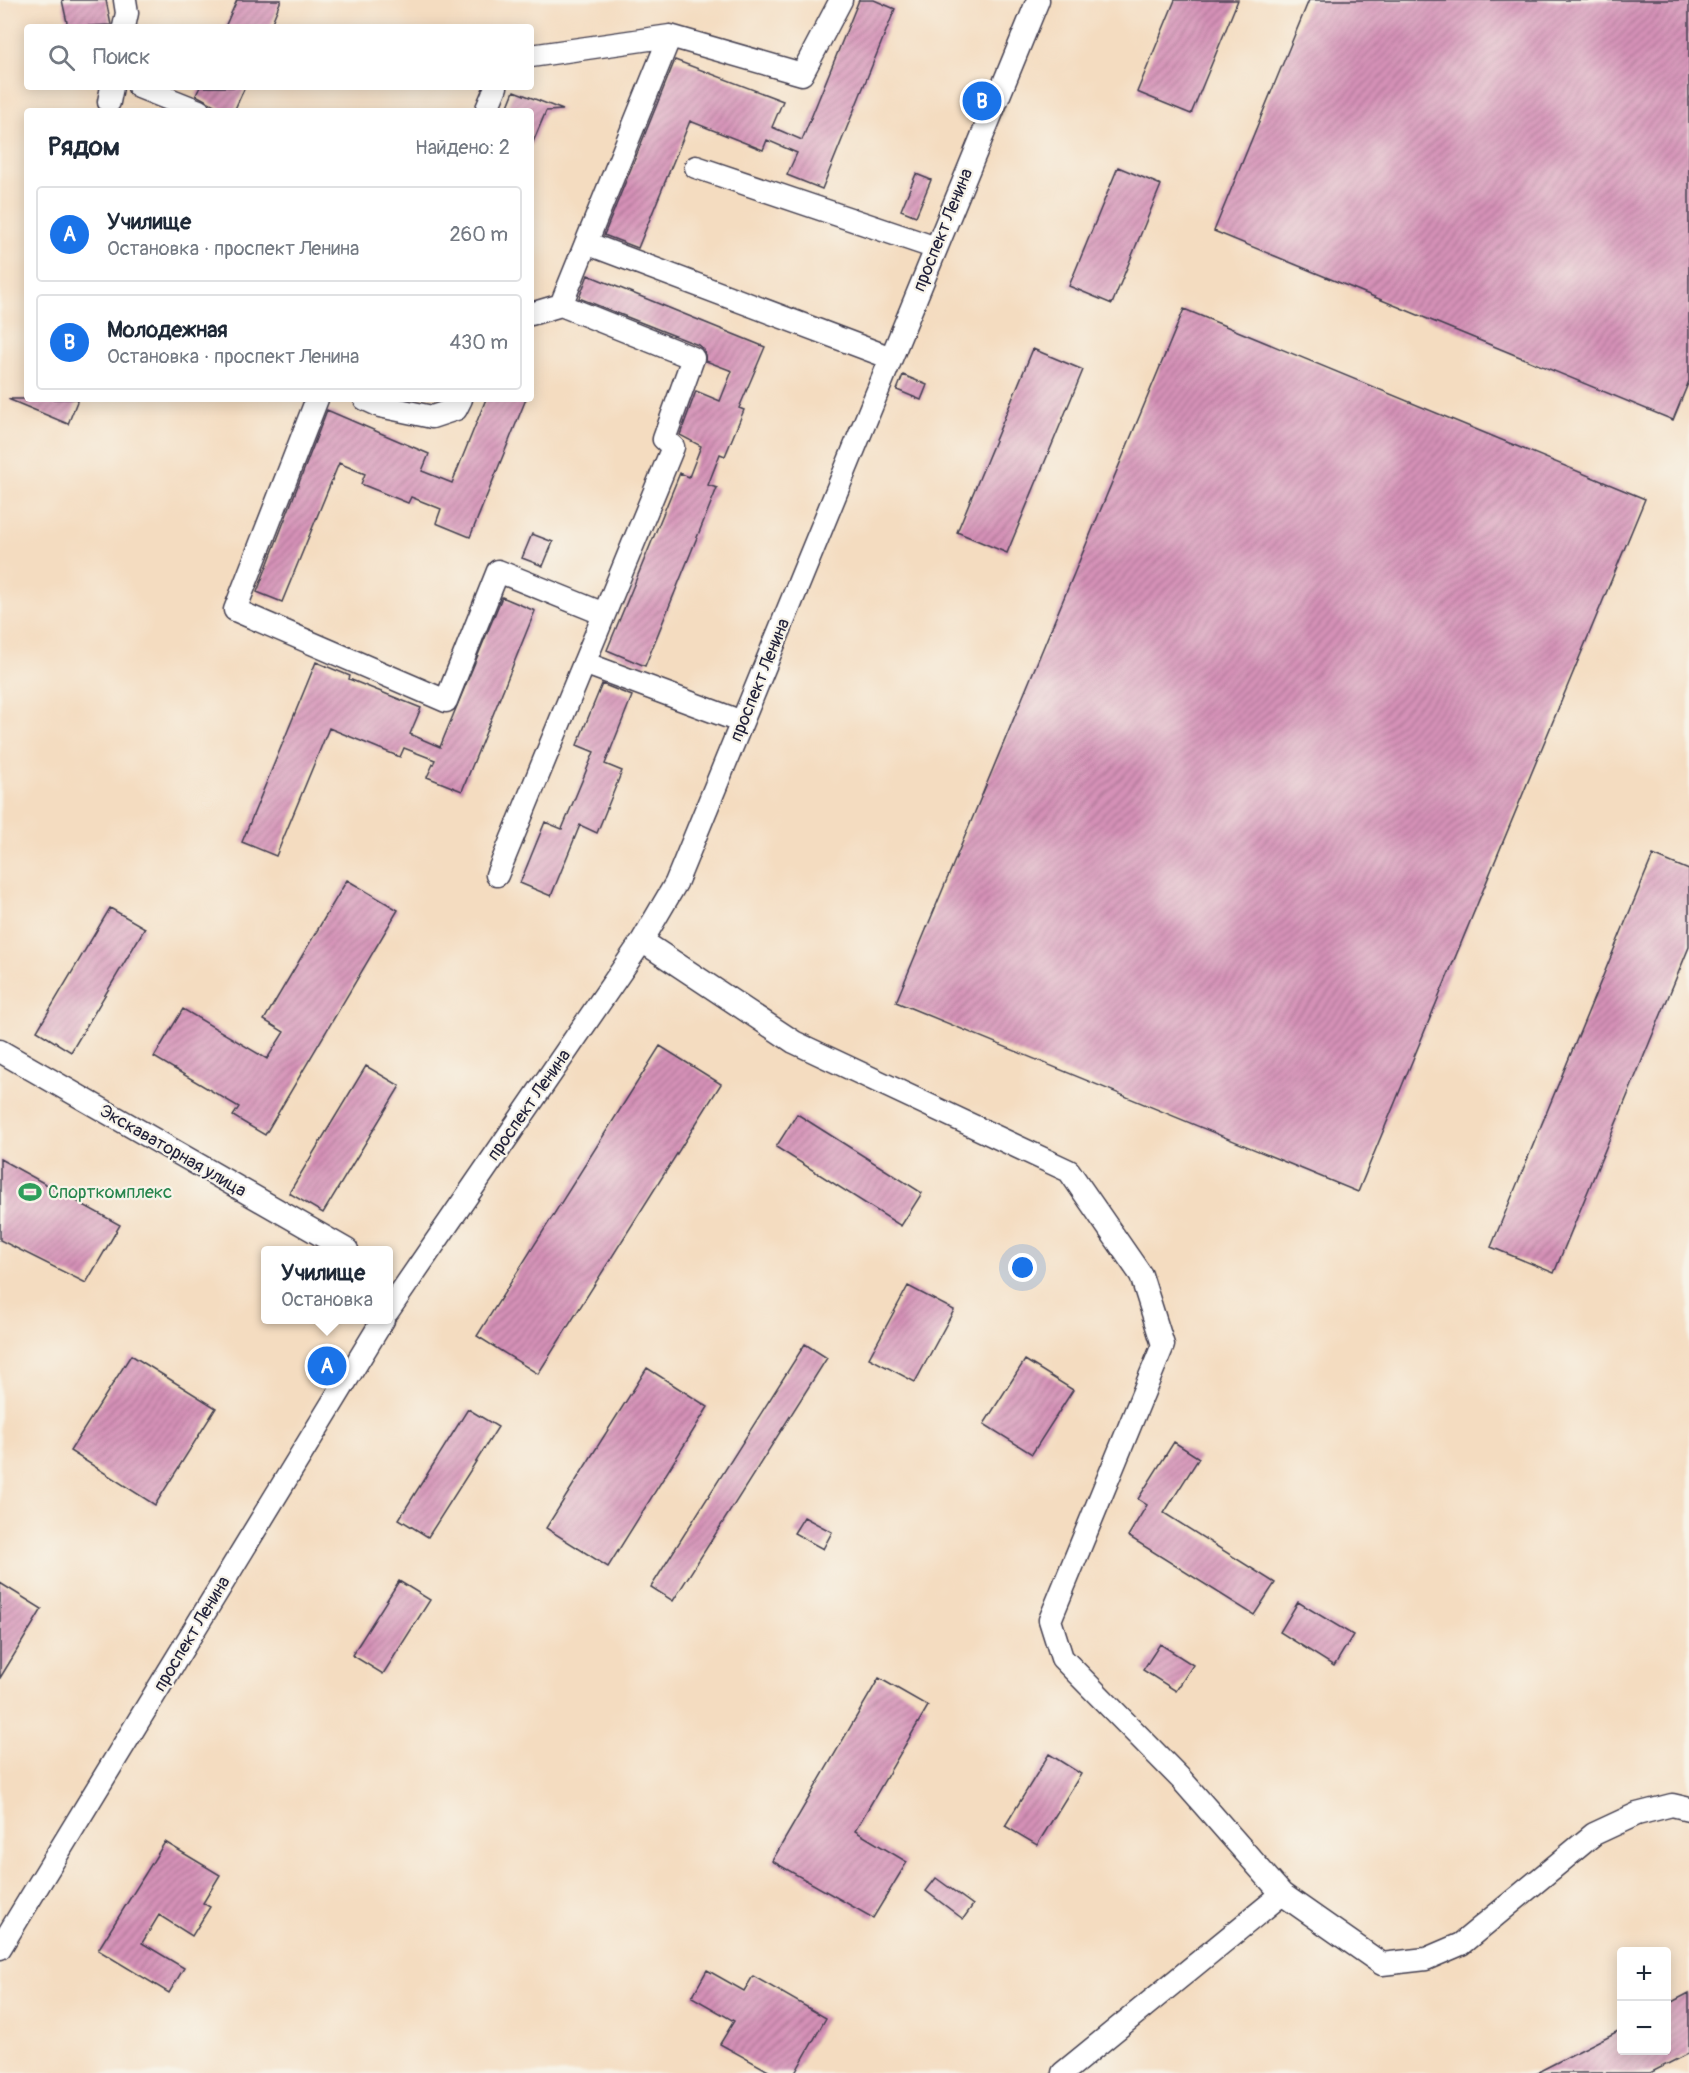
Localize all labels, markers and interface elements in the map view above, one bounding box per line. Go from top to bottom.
search box [24,24,534,90]
icon: search [45,41,78,74]
text: Поиск [93,43,150,71]
pin: B [962,78,1002,124]
text: Рядом [48,131,120,163]
text: Найдено: 2 [415,135,510,160]
street label: проспект Ленина [908,165,978,295]
text: Училище [107,208,191,236]
text: A [63,222,76,247]
text: 260 m [449,222,508,247]
text: Остановка · проспект Ленина [107,236,359,261]
text: Молодежная [107,316,228,344]
text: B [64,330,75,355]
text: 430 m [449,330,508,355]
text: Остановка · проспект Ленина [107,344,359,369]
street label: проспект Ленина [725,615,795,745]
street label: проспект Ленина [482,1045,576,1165]
street label: Экскаваторная улица [95,1100,251,1202]
sports icon: Спорткомплекс [17,1179,43,1205]
place label: Спорткомплекс [48,1181,172,1204]
popup [261,1246,393,1324]
your location [1008,1253,1037,1282]
text: Училище [281,1259,365,1287]
text: Остановка [281,1287,373,1312]
pin: A [308,1344,346,1388]
street label: проспект Ленина [148,1572,236,1696]
map controls [1617,1947,1671,2055]
button: + [1617,1947,1671,2001]
button: − [1617,2001,1671,2055]

